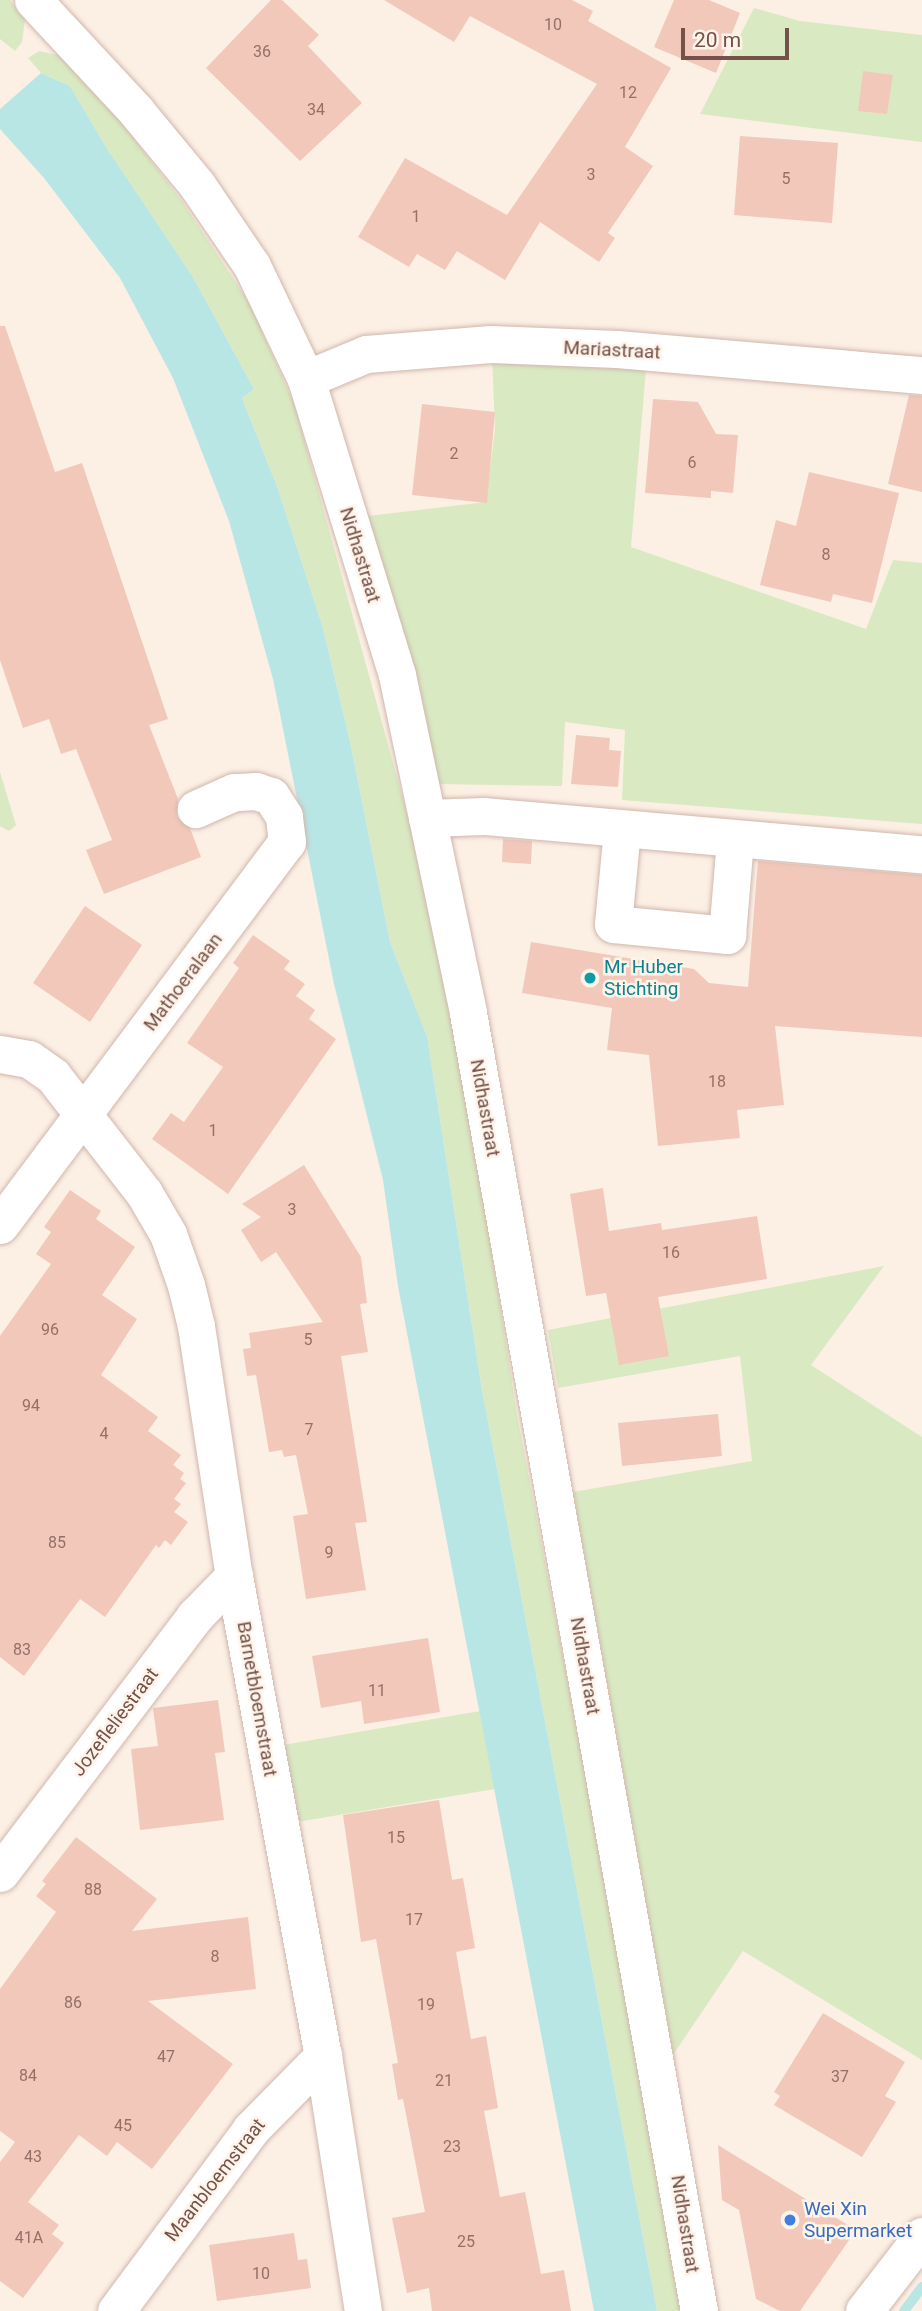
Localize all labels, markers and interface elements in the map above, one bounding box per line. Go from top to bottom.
scale bar [684,14,792,58]
house number: 10 [544,15,562,35]
text: 20 m [694,28,741,52]
house number: 36 [253,42,271,62]
house number: 12 [619,83,637,103]
house number: 34 [307,100,325,120]
house number: 3 [587,165,595,185]
house number: 5 [782,169,790,189]
house number: 1 [412,207,420,227]
street label: Mariastraat [563,336,661,364]
house number: 2 [450,444,458,464]
house number: 6 [688,453,696,473]
street label: Nidhastraat [335,504,385,606]
house number: 8 [822,545,830,565]
street label: Mathoeralaan [139,929,227,1035]
place label: Mr Huber Stichting [604,956,683,1000]
marker: Mr Huber Stichting [582,970,598,986]
street label: Nidhastraat [465,1057,505,1159]
house number: 18 [708,1072,726,1092]
house number: 1 [209,1121,217,1141]
house number: 3 [288,1200,296,1220]
house number: 16 [662,1243,680,1263]
house number: 96 [41,1320,59,1340]
house number: 5 [304,1330,312,1350]
house number: 94 [22,1396,40,1416]
house number: 7 [305,1420,313,1440]
house number: 4 [100,1424,108,1444]
house number: 85 [48,1533,66,1553]
house number: 9 [325,1543,333,1563]
street label: Nidhastraat [565,1615,605,1717]
street label: Barnetbloemstraat [232,1620,282,1778]
house number: 83 [13,1640,31,1660]
street label: Jozefleliestraat [67,1663,163,1781]
house number: 11 [368,1681,386,1701]
house number: 15 [387,1828,405,1848]
house number: 88 [84,1880,102,1900]
house number: 17 [405,1910,423,1930]
house number: 8 [211,1947,219,1967]
house number: 86 [64,1993,82,2013]
house number: 19 [417,1995,435,2015]
house number: 47 [157,2047,175,2067]
house number: 84 [19,2066,37,2086]
house number: 37 [831,2067,849,2087]
house number: 21 [435,2071,453,2091]
street label: Maanbloemstraat [160,2114,270,2246]
house number: 45 [114,2116,132,2136]
house number: 23 [443,2137,461,2157]
house number: 43 [24,2147,42,2167]
street label: Nidhastraat [666,2173,704,2275]
place label: Wei Xin Supermarket [804,2198,912,2242]
marker: Wei Xin Supermarket [782,2212,798,2228]
house number: 41A [15,2228,43,2248]
house number: 25 [457,2232,475,2252]
house number: 10 [252,2264,270,2284]

